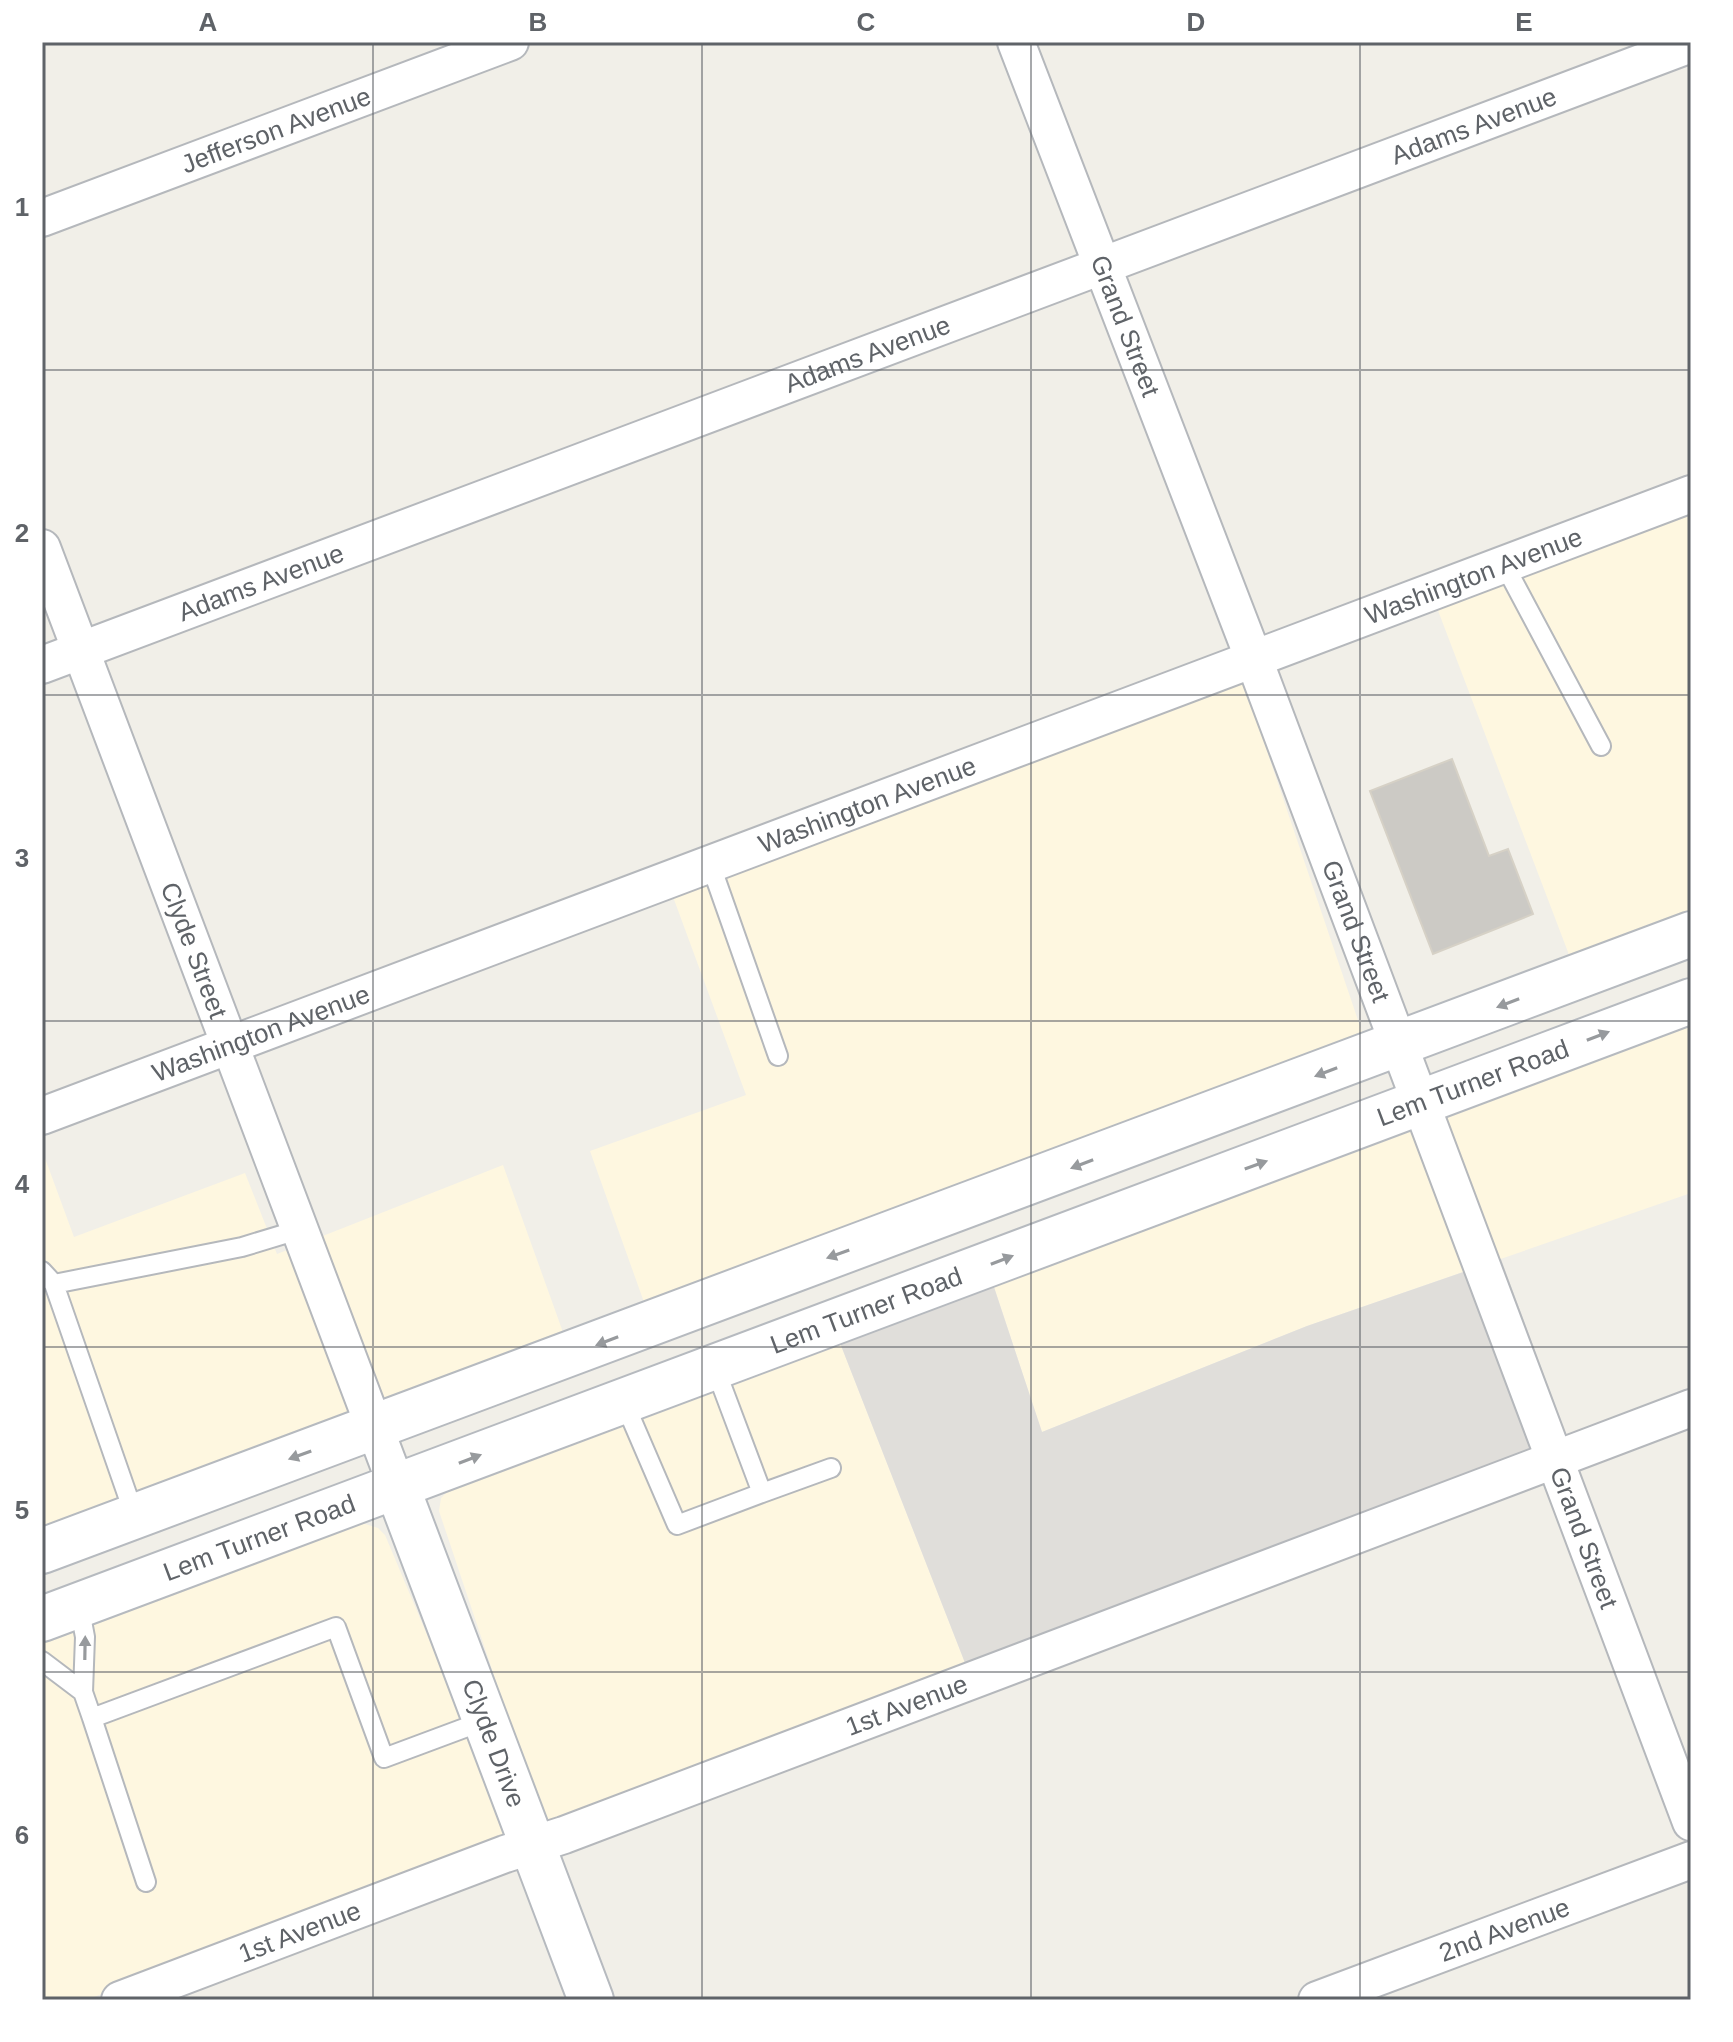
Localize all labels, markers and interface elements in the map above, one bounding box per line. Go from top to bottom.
text: A [199,7,218,37]
text: B [529,7,547,37]
text: C [857,7,876,37]
text: D [1187,7,1205,37]
text: E [1515,7,1533,37]
street label: Jefferson Avenue [177,81,375,179]
street label: Adams Avenue [1387,81,1561,171]
text: 1 [15,192,29,222]
street label: Grand Street [1085,251,1166,401]
street label: Adams Avenue [780,309,954,399]
text: 2 [15,518,29,548]
street label: Washington Avenue [1361,521,1586,631]
street label: Adams Avenue [174,538,348,627]
street label: Washington Avenue [754,750,980,859]
text: 3 [15,843,29,873]
street label: Grand Street [1316,856,1397,1007]
street label: Clyde Street [155,878,234,1023]
street label: Washington Avenue [148,979,374,1088]
one-way arrow [1496,997,1520,1010]
one-way arrow [1586,1029,1610,1042]
street label: Lem Turner Road [1373,1033,1573,1132]
one-way arrow [1313,1066,1337,1079]
one-way arrow [1070,1158,1094,1170]
one-way arrow [1244,1158,1268,1171]
text: 4 [15,1169,30,1199]
one-way arrow [826,1248,850,1261]
one-way arrow [990,1253,1014,1266]
street label: Lem Turner Road [766,1261,966,1360]
one-way arrow [595,1335,619,1348]
one-way arrow [288,1449,312,1462]
one-way arrow [458,1452,482,1465]
street label: Grand Street [1544,1463,1625,1613]
street label: Lem Turner Road [159,1488,359,1587]
text: 5 [15,1495,29,1525]
one-way arrow [78,1635,91,1660]
street label: 1st Avenue [841,1668,972,1742]
street label: Clyde Drive [456,1675,532,1811]
text: 6 [15,1820,29,1850]
street label: 2nd Avenue [1435,1892,1574,1968]
street label: 1st Avenue [234,1895,365,1969]

